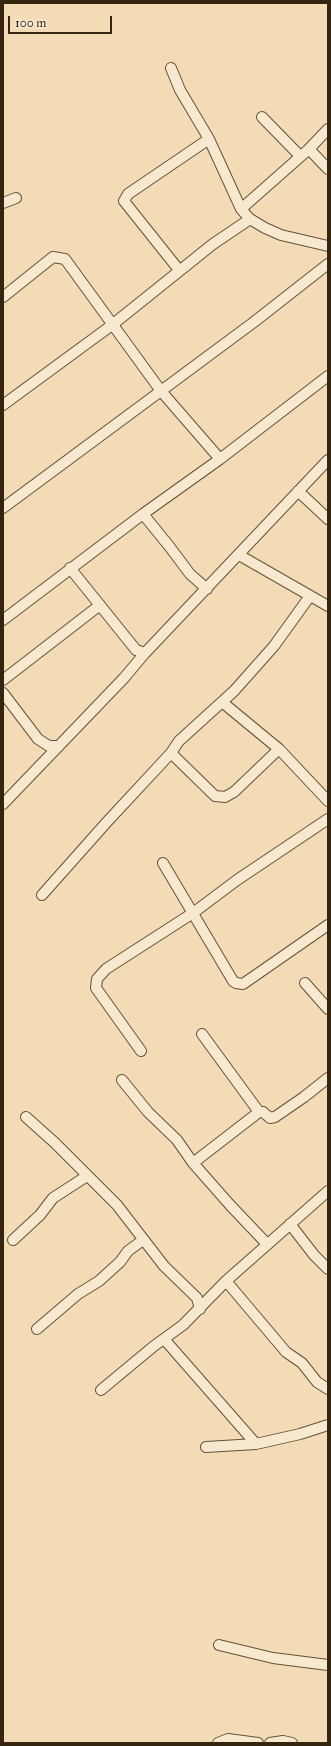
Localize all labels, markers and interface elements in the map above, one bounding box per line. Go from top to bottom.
scale bar [10,8,114,34]
text: 100 m [15,16,46,30]

